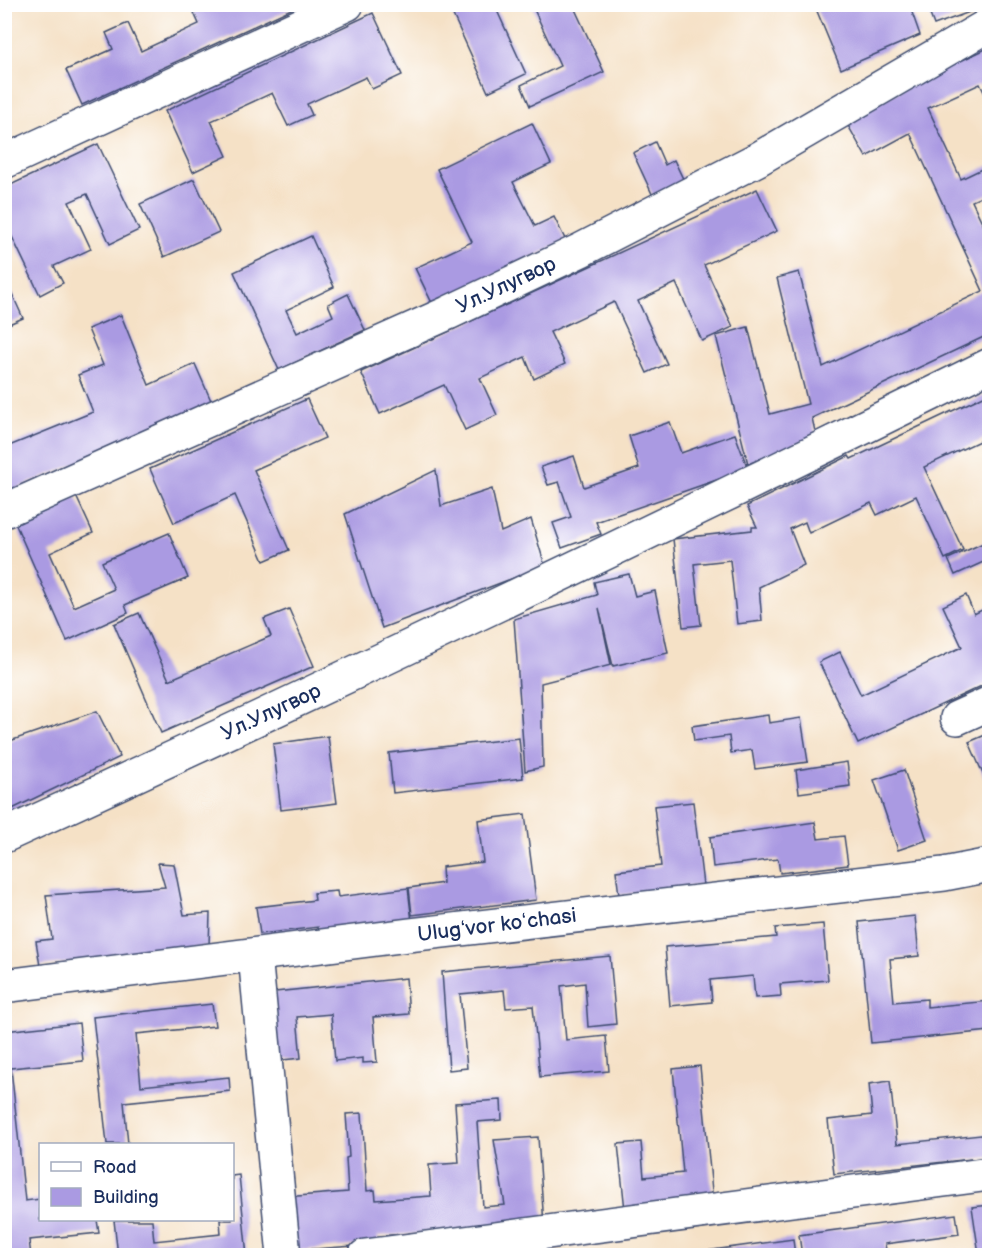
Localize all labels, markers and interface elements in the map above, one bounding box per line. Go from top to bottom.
street label: Ул.Улугвор [452,251,560,319]
street label: Ул.Улугвор [217,678,325,746]
street label: Ulugʻvor koʻchasi [416,903,578,947]
legend [39,1143,234,1221]
text: Road [93,1157,137,1178]
text: Building [93,1187,159,1208]

